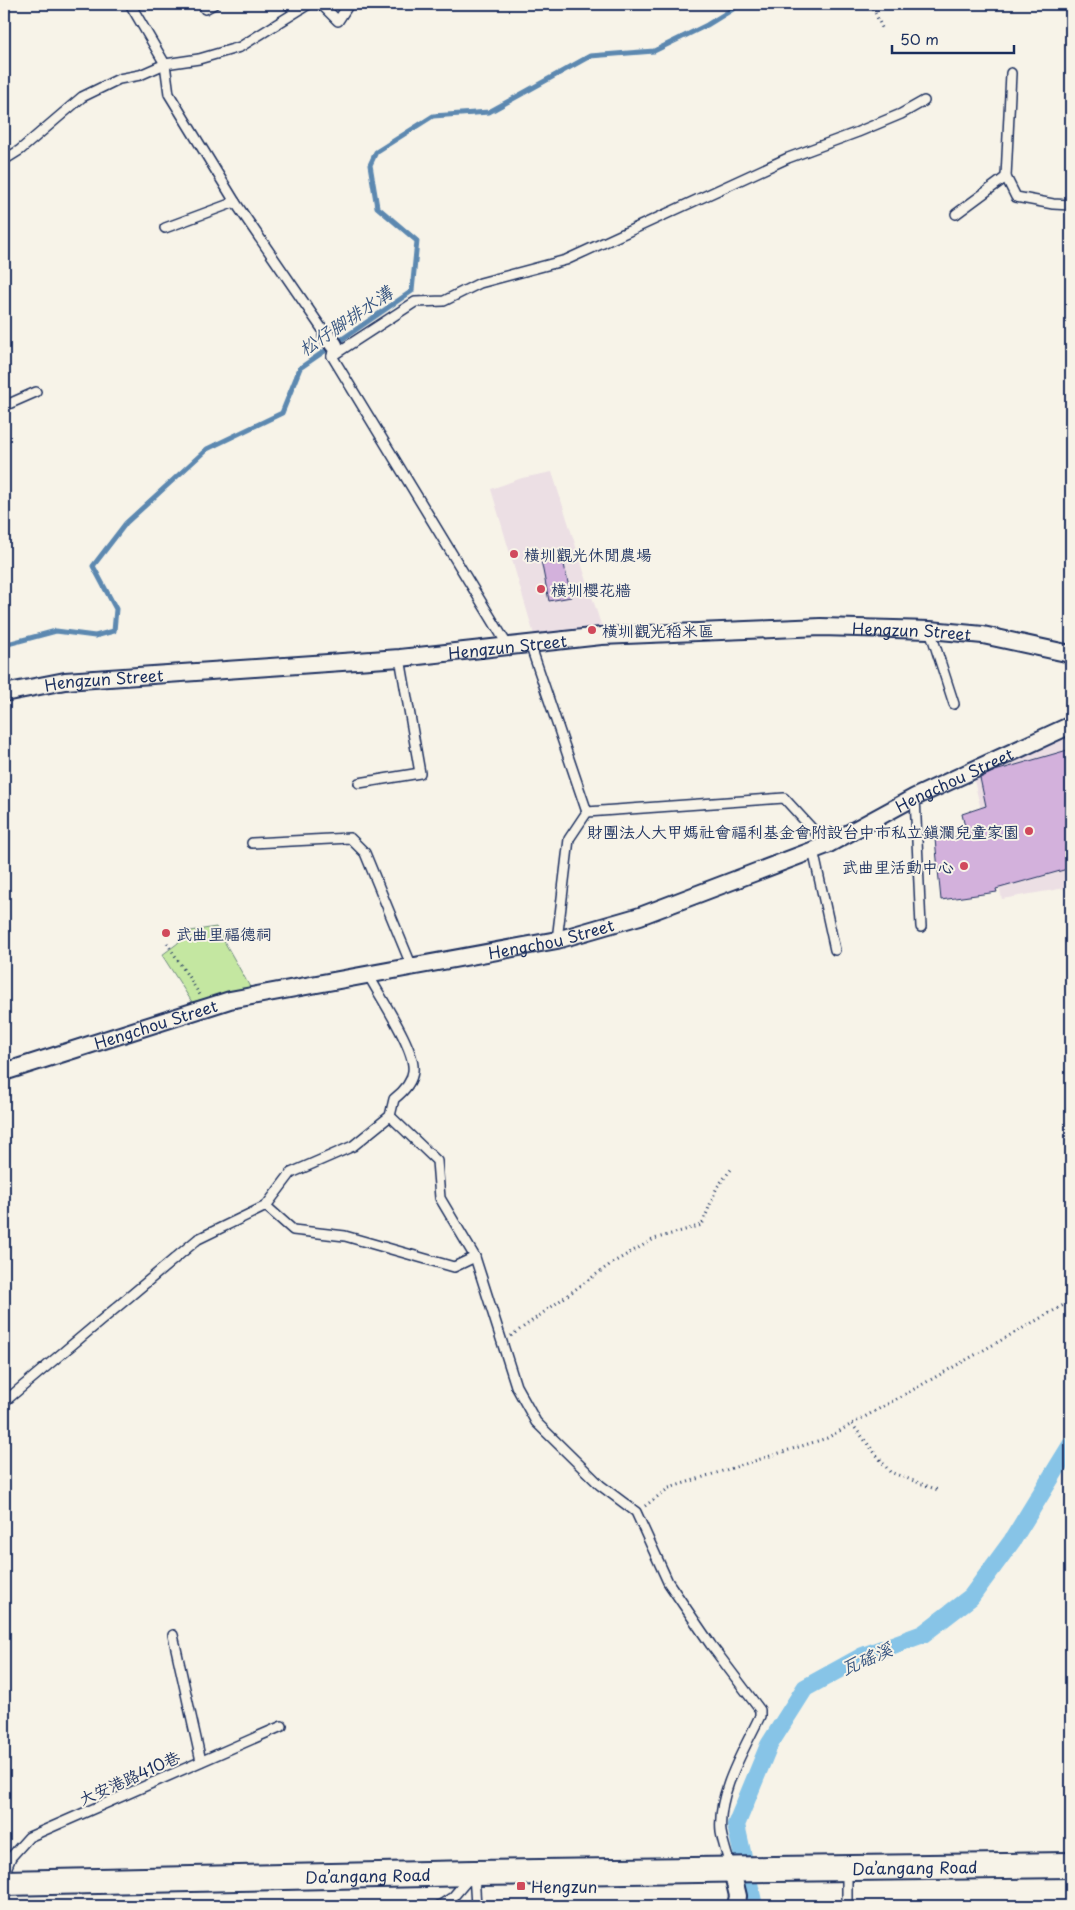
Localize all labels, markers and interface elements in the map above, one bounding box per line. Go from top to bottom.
scale bar [892,22,1015,54]
text: 50 m [900,27,939,50]
water label: 松仔腳排水溝 [293,277,399,361]
place label: 橫圳觀光休閒農場 [524,542,652,566]
marker: 橫圳觀光休閒農場 [508,548,520,560]
place label: 橫圳櫻花牆 [551,577,631,601]
marker: 橫圳櫻花牆 [535,583,547,595]
street label: Hengzun Street [852,616,973,646]
place label: 橫圳觀光稻米區 [602,618,714,642]
marker: 橫圳觀光稻米區 [586,624,598,636]
street label: Hengzun Street [447,628,569,665]
street label: Hengzun Street [42,662,165,697]
street label: Hengchou Street [890,741,1018,818]
place label: 財團法人大甲媽社會福利基金會附設台中市私立鎮瀾兒童家園 [587,819,1019,843]
marker: 財團法人大甲媽社會福利基金會附設台中市私立鎮瀾兒童家園 [1023,825,1035,837]
place label: 武曲里活動中心 [842,854,954,878]
marker: 武曲里活動中心 [958,860,970,872]
street label: Hengchou Street [486,912,617,964]
place label: 武曲里福德祠 [176,921,272,945]
marker: 武曲里福德祠 [160,927,172,939]
street label: Hengchou Street [91,993,221,1055]
water label: 瓦磘溪 [836,1634,897,1681]
street label: 大安港路410巷 [75,1744,183,1810]
street label: Da’angang Road [852,1854,978,1880]
street label: Da’angang Road [305,1862,431,1889]
place label: Hengzun [531,1874,597,1898]
marker: Hengzun [515,1880,527,1892]

